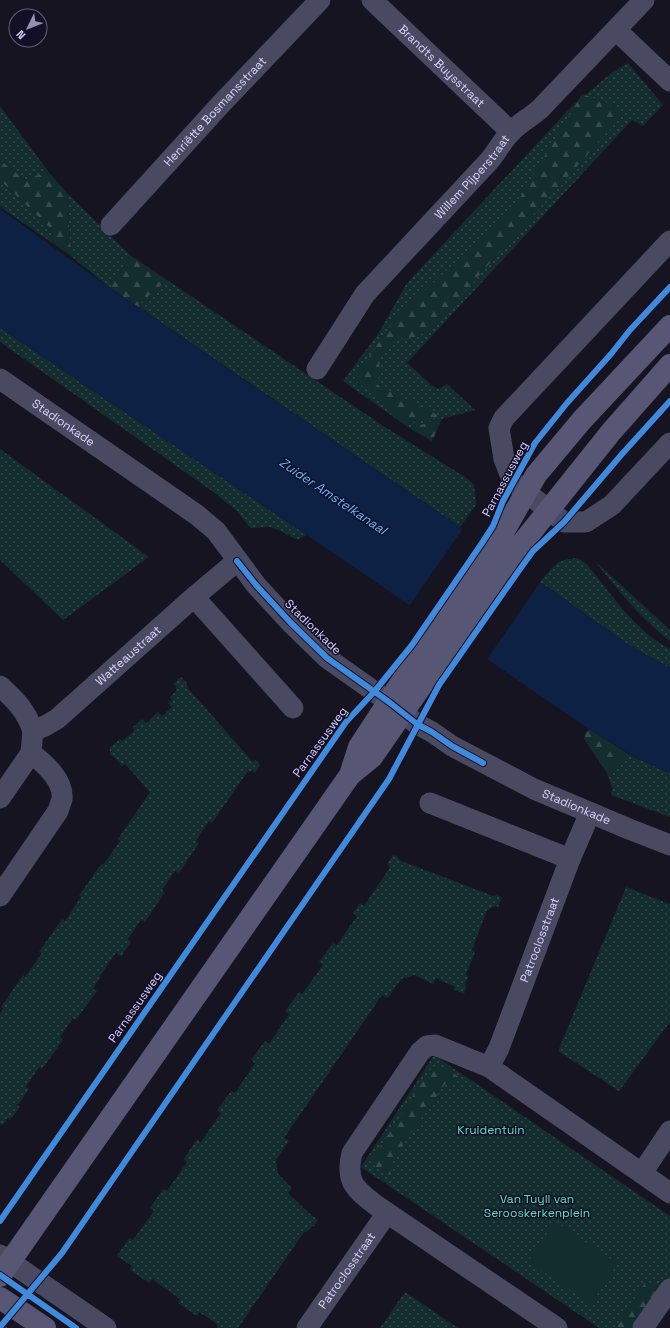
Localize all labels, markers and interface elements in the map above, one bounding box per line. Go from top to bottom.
north arrow [8,8,48,48]
street label: Brandts Buysstraat [395,21,488,111]
text: N [13,27,28,42]
street label: Henriëtte Bosmansstraat [160,53,270,170]
street label: Willem Pijperstraat [431,131,513,222]
street label: Stadionkade [29,395,98,450]
street label: Parnassusweg [478,438,532,520]
water label: Zuider Amstelkanaal [276,454,391,539]
street label: Stadionkade [281,596,345,658]
street label: Watteaustraat [92,622,165,689]
street label: Parnassusweg [289,704,351,780]
street label: Stadionkade [540,785,613,828]
street label: Patroclosstraat [516,895,563,985]
street label: Parnassusweg [105,968,165,1046]
park label: Kruidentuin [457,1122,525,1138]
park label: Van Tuyll van Serooskerkenplein [484,1191,590,1221]
street label: Patroclosstraat [315,1229,379,1312]

